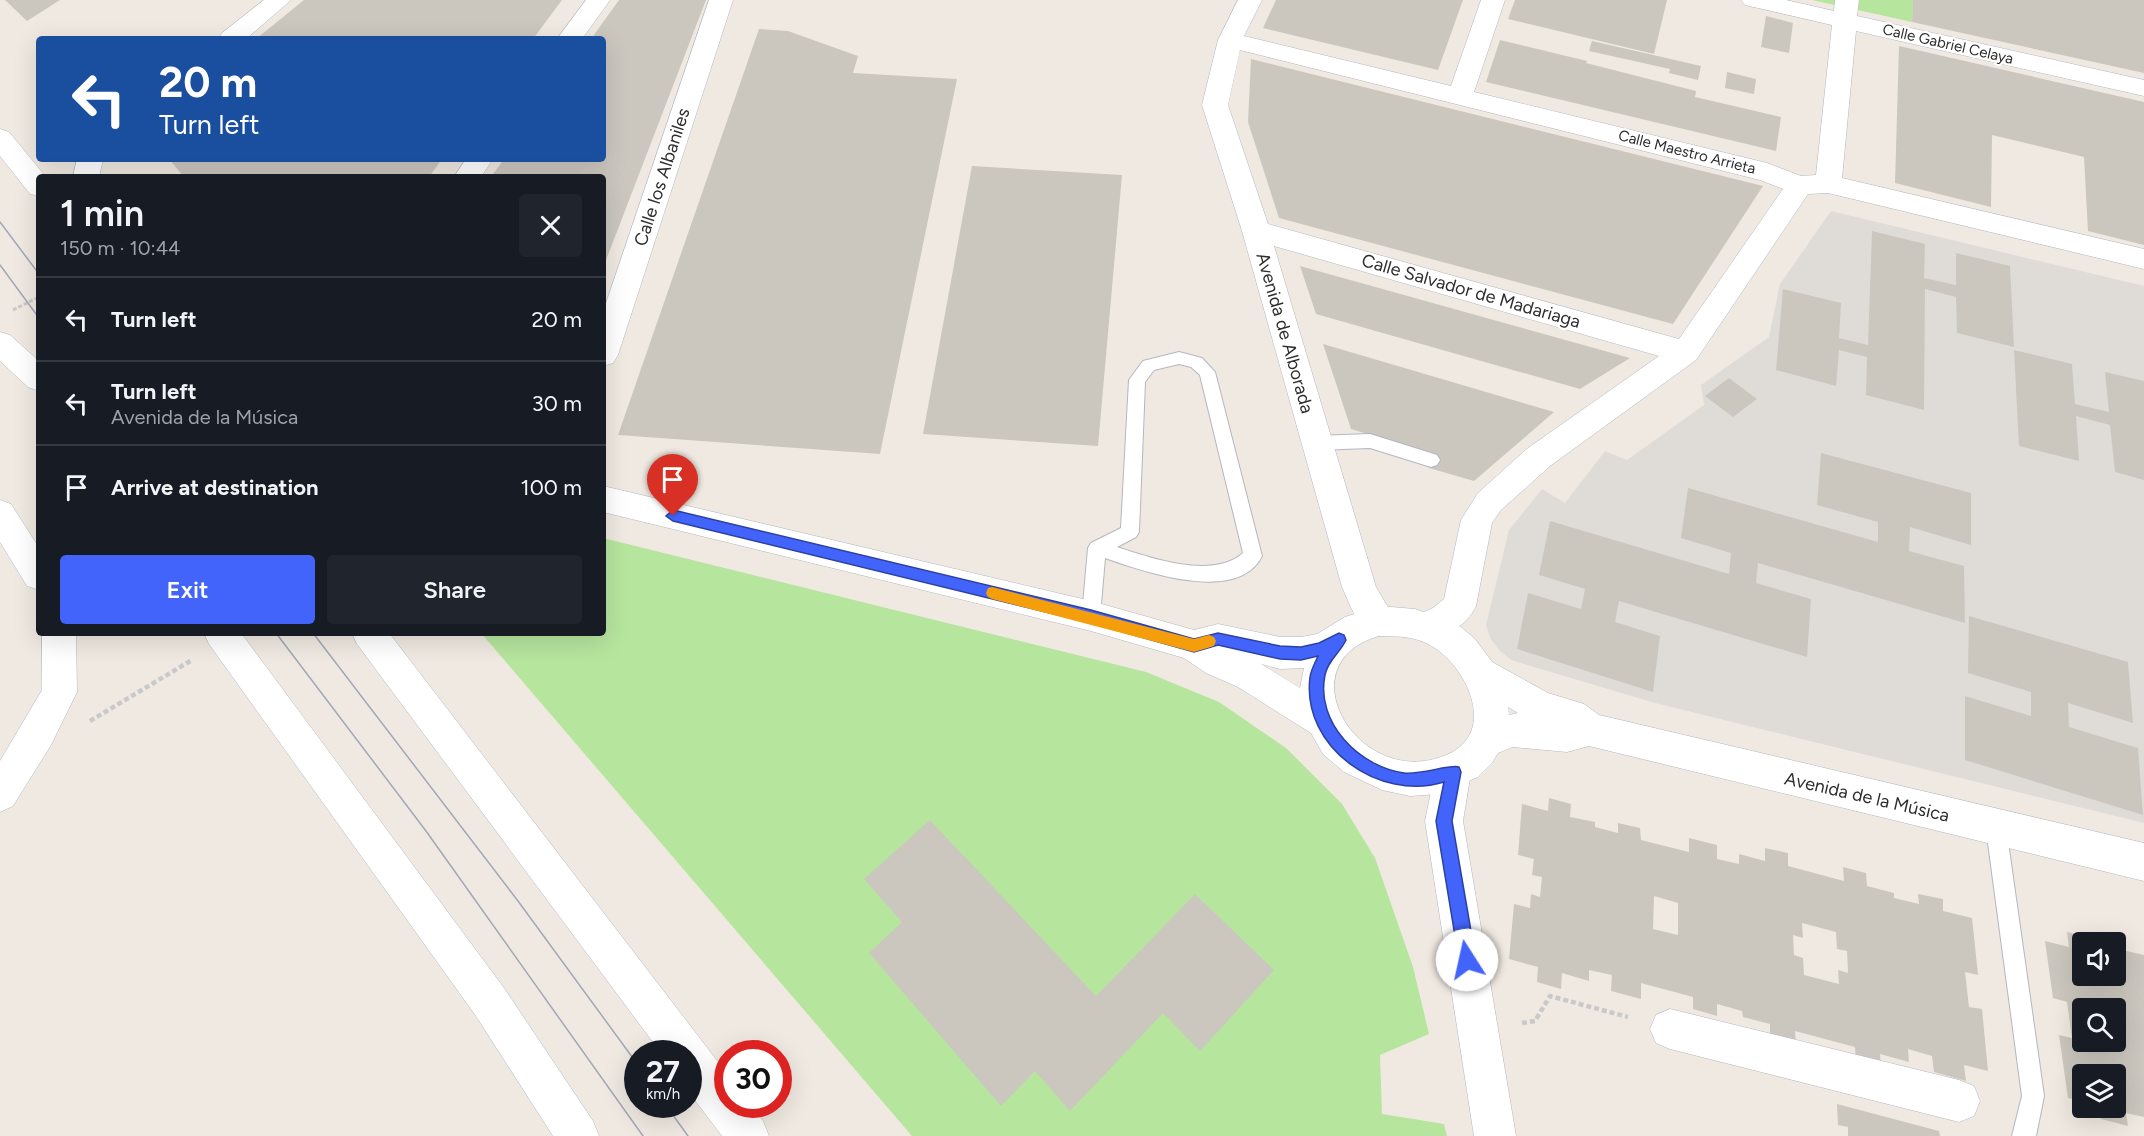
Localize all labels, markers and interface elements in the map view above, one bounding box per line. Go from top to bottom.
street label: Calle Gabriel Celaya [1881,20,2015,68]
text: 20 m [159,57,257,108]
icon: left [60,60,138,138]
street label: Calle los Albaniles [629,105,695,249]
text: Turn left [159,108,259,141]
street label: Calle Maestro Arrieta [1616,126,1758,178]
text: 1 min [60,192,144,235]
button: close [519,194,582,257]
text: 150 m · 10:44 [60,236,180,260]
street label: Calle Salvador de Madariaga [1359,249,1583,333]
street label: Avenida de Alborada [1252,250,1318,416]
icon: left [60,303,93,336]
text: Turn left [111,306,197,333]
text: 20 m [531,306,582,333]
text: Turn left [111,378,197,405]
icon: left [60,387,93,420]
text: 30 m [532,390,582,417]
text: Avenida de la Música [111,405,298,429]
pin [647,454,698,516]
icon: arrive [656,463,689,496]
icon: arrive [60,471,93,504]
text: Arrive at destination [111,474,319,501]
text: 100 m [521,474,582,501]
button: Exit [60,555,315,624]
button: Share [327,555,582,624]
street label: Avenida de la Música [1782,767,1952,827]
position arrow [1435,928,1499,992]
map controls [2072,932,2126,1118]
button: sound [2072,932,2126,986]
button: search [2072,998,2126,1052]
speed limit sign: 30 [714,1040,792,1118]
text: 27 [646,1053,680,1090]
button: layers [2072,1064,2126,1118]
text: km/h [646,1085,680,1103]

